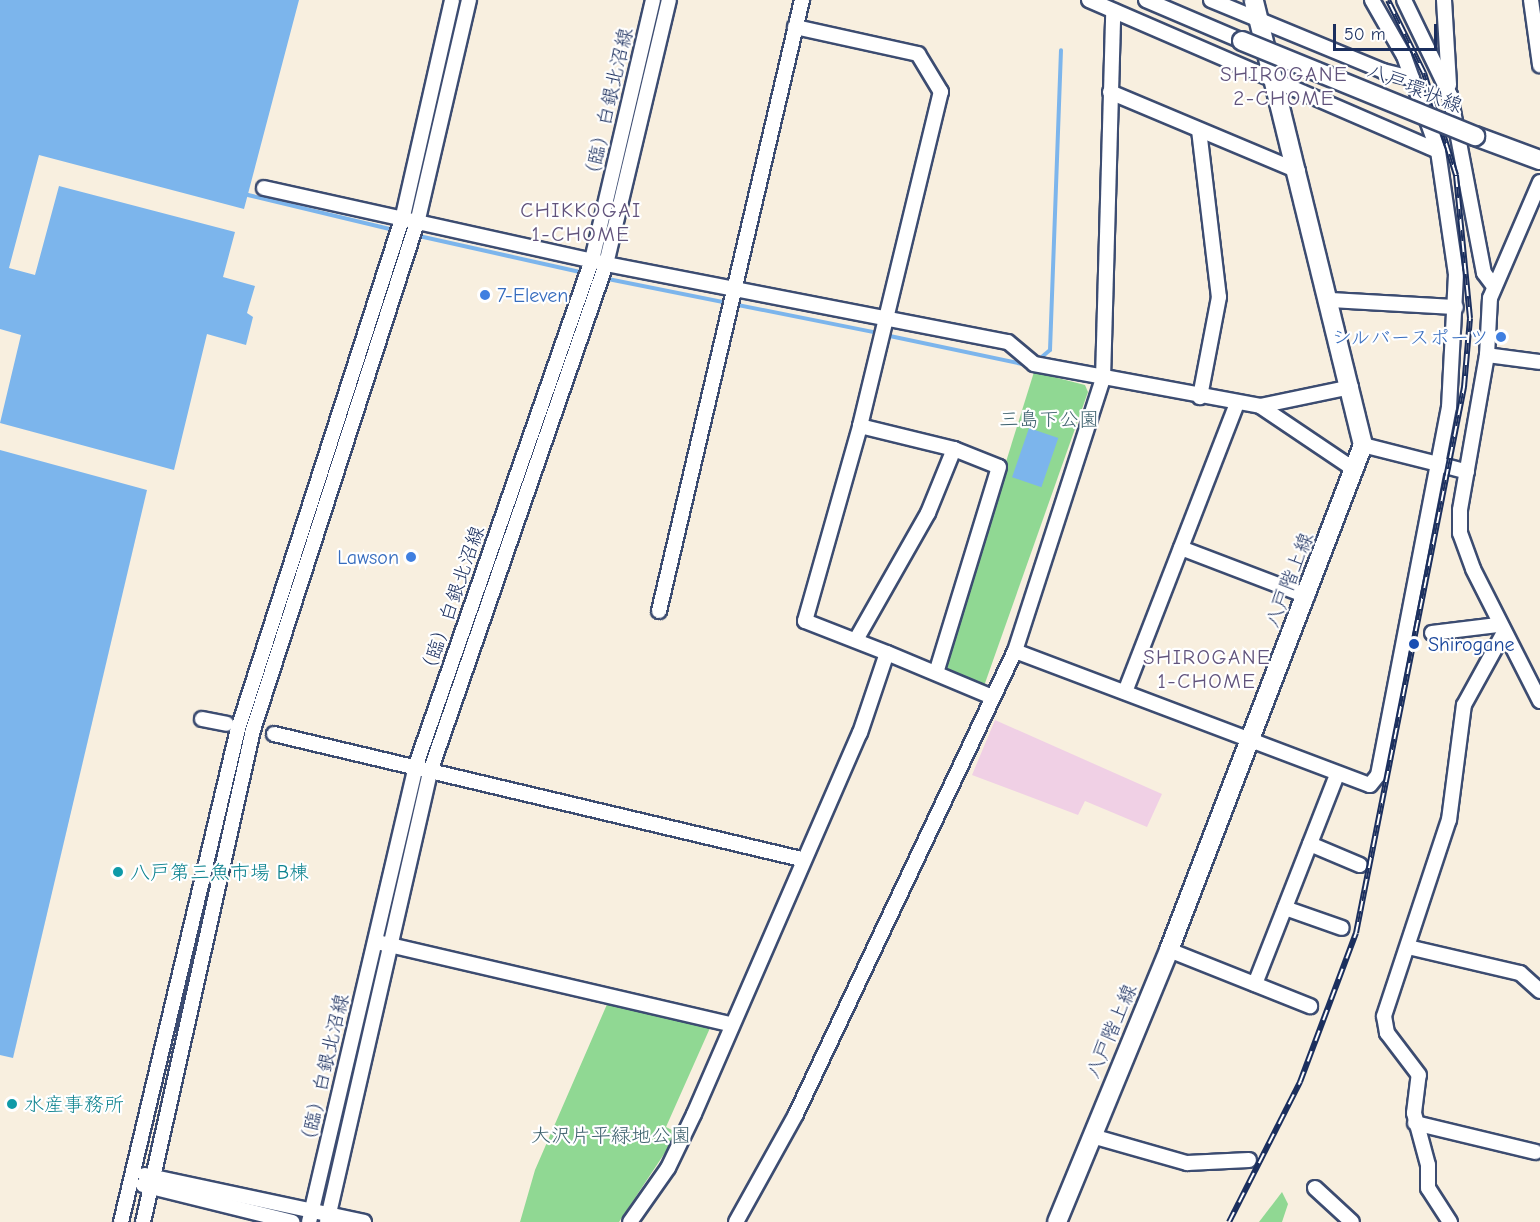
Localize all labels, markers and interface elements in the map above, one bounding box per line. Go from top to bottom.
scale bar [1336,12,1440,50]
text: 50 m [1344,24,1386,45]
street label: （臨）白銀北沼線 [578,25,638,187]
street label: 八戸環状線 [1364,58,1466,118]
district label: SHIROGANE 2-CHOME [1220,61,1348,111]
district label: CHIKKOGAI 1-CHOME [520,197,642,247]
place label: 7-Eleven [497,283,568,307]
marker: 7-Eleven [478,288,492,302]
place label: シルバースポーツ [1329,325,1489,349]
marker: シルバースポーツ [1494,330,1508,344]
park label: 三島下公園 [999,407,1099,431]
street label: （臨）白銀北沼線 [415,522,489,682]
street label: 八戸階上線 [1260,529,1318,631]
place label: Lawson [337,545,399,569]
marker: Lawson [404,550,418,564]
place label: Shirogane [1428,632,1514,656]
marker: Shirogane [1405,635,1423,653]
district label: SHIROGANE 1-CHOME [1143,644,1271,694]
place label: 八戸第三魚市場 B棟 [130,860,309,884]
marker: 八戸第三魚市場 B棟 [111,865,125,879]
street label: 八戸階上線 [1080,980,1142,1082]
street label: （臨）白銀北沼線 [294,991,354,1153]
place label: 水産事務所 [24,1092,124,1116]
marker: 水産事務所 [5,1097,19,1111]
park label: 大沢片平緑地公園 [531,1123,691,1147]

